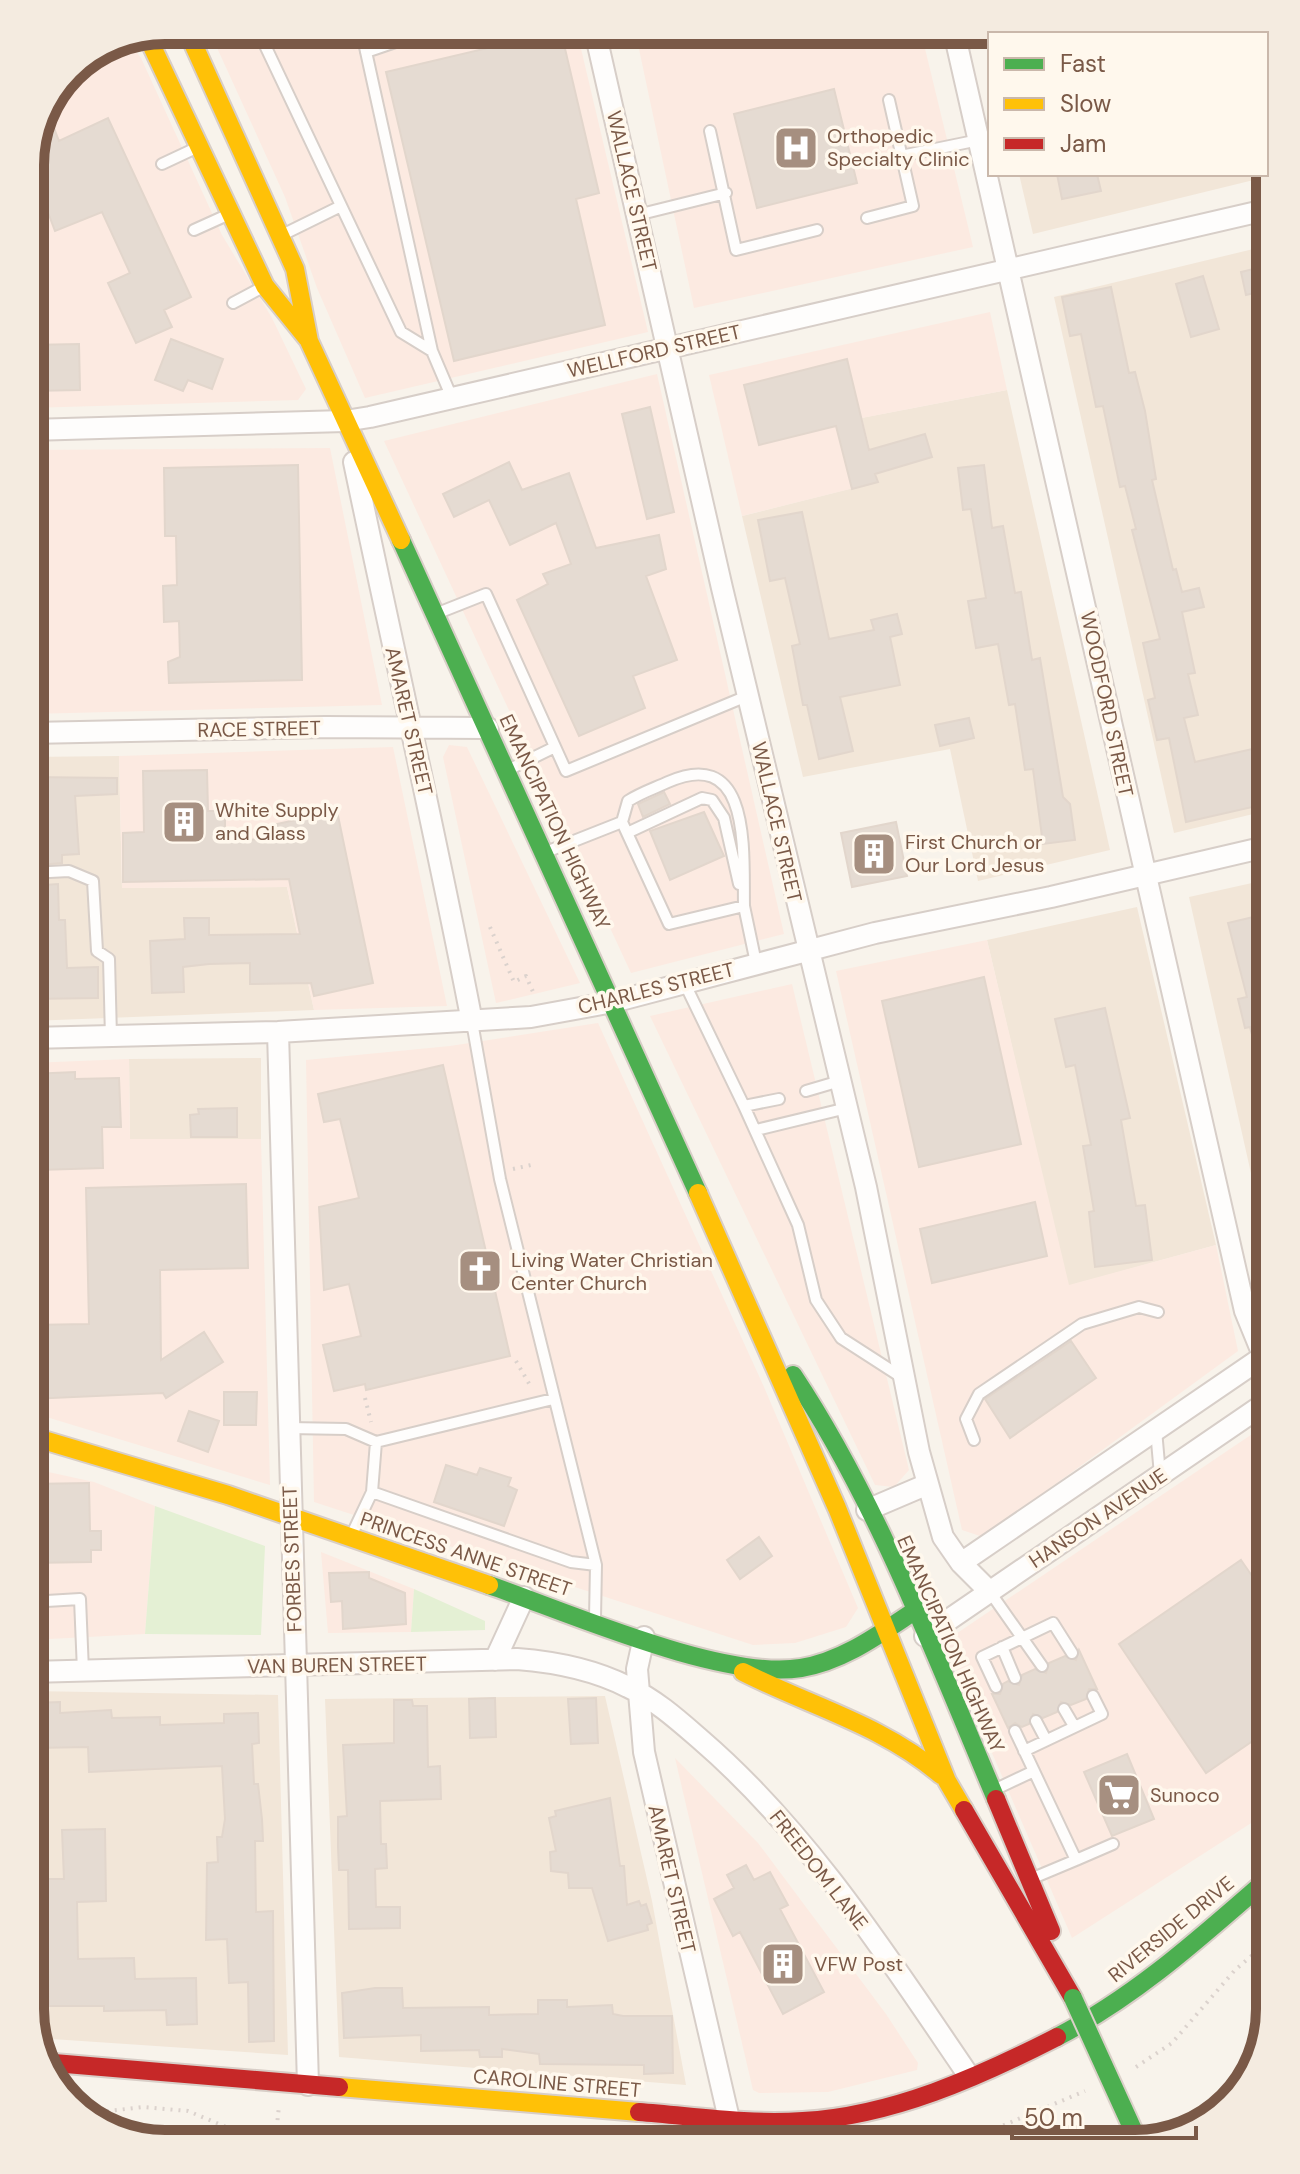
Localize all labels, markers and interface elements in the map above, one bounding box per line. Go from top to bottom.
legend [988,32,1268,176]
text: Fast [1060,48,1106,79]
text: Slow [1060,88,1111,119]
street label: WALLACE STREET [601,108,663,274]
place label: Orthopedic Specialty Clinic [827,123,970,172]
hospital icon: Orthopedic Specialty Clinic [772,124,820,172]
text: Jam [1060,128,1106,159]
street label: WELLFORD STREET [565,318,743,384]
street label: WOODFORD STREET [1075,609,1139,799]
street label: AMARET STREET [379,644,439,798]
street label: EMANCIPATION HIGHWAY [494,710,617,934]
street label: RACE STREET [197,715,321,743]
street label: WALLACE STREET [746,739,808,905]
place label: White Supply and Glass [215,797,339,846]
building icon: White Supply and Glass [160,798,208,846]
place label: First Church or Our Lord Jesus [905,829,1044,878]
building icon: First Church or Our Lord Jesus [850,830,898,878]
street label: CHARLES STREET [575,956,737,1020]
church icon: Living Water Christian Center Church [456,1247,504,1295]
place label: Living Water Christian Center Church [511,1247,713,1296]
street label: HANSON AVENUE [1024,1462,1172,1574]
street label: FORBES STREET [276,1485,308,1633]
street label: PRINCESS ANNE STREET [357,1506,575,1602]
street label: EMANCIPATION HIGHWAY [891,1531,1011,1757]
street label: VAN BUREN STREET [247,1650,427,1680]
supermarket icon: Sunoco [1095,1771,1143,1819]
place label: Sunoco [1150,1782,1220,1808]
street label: AMARET STREET [642,1802,702,1956]
street label: FREEDOM LANE [764,1805,874,1935]
street label: RIVERSIDE DRIVE [1103,1870,1239,1988]
building icon: VFW Post [759,1940,807,1988]
place label: VFW Post [814,1951,903,1977]
street label: CAROLINE STREET [472,2063,642,2103]
scale bar [1012,2090,1196,2140]
text: 50 m [1024,2102,1083,2133]

